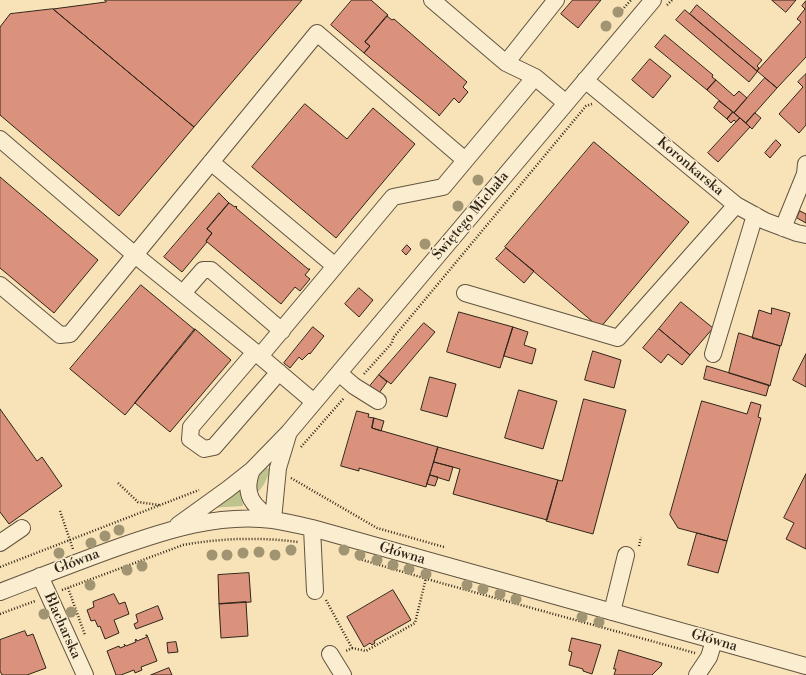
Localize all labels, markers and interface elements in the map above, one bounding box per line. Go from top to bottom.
street label: Koronkarska [653,134,727,200]
street label: Świętego Michała [429,169,513,263]
street label: Główna [377,539,427,569]
street label: Główna [52,546,102,578]
street label: Blacharska [40,590,84,662]
street label: Główna [689,626,739,656]

